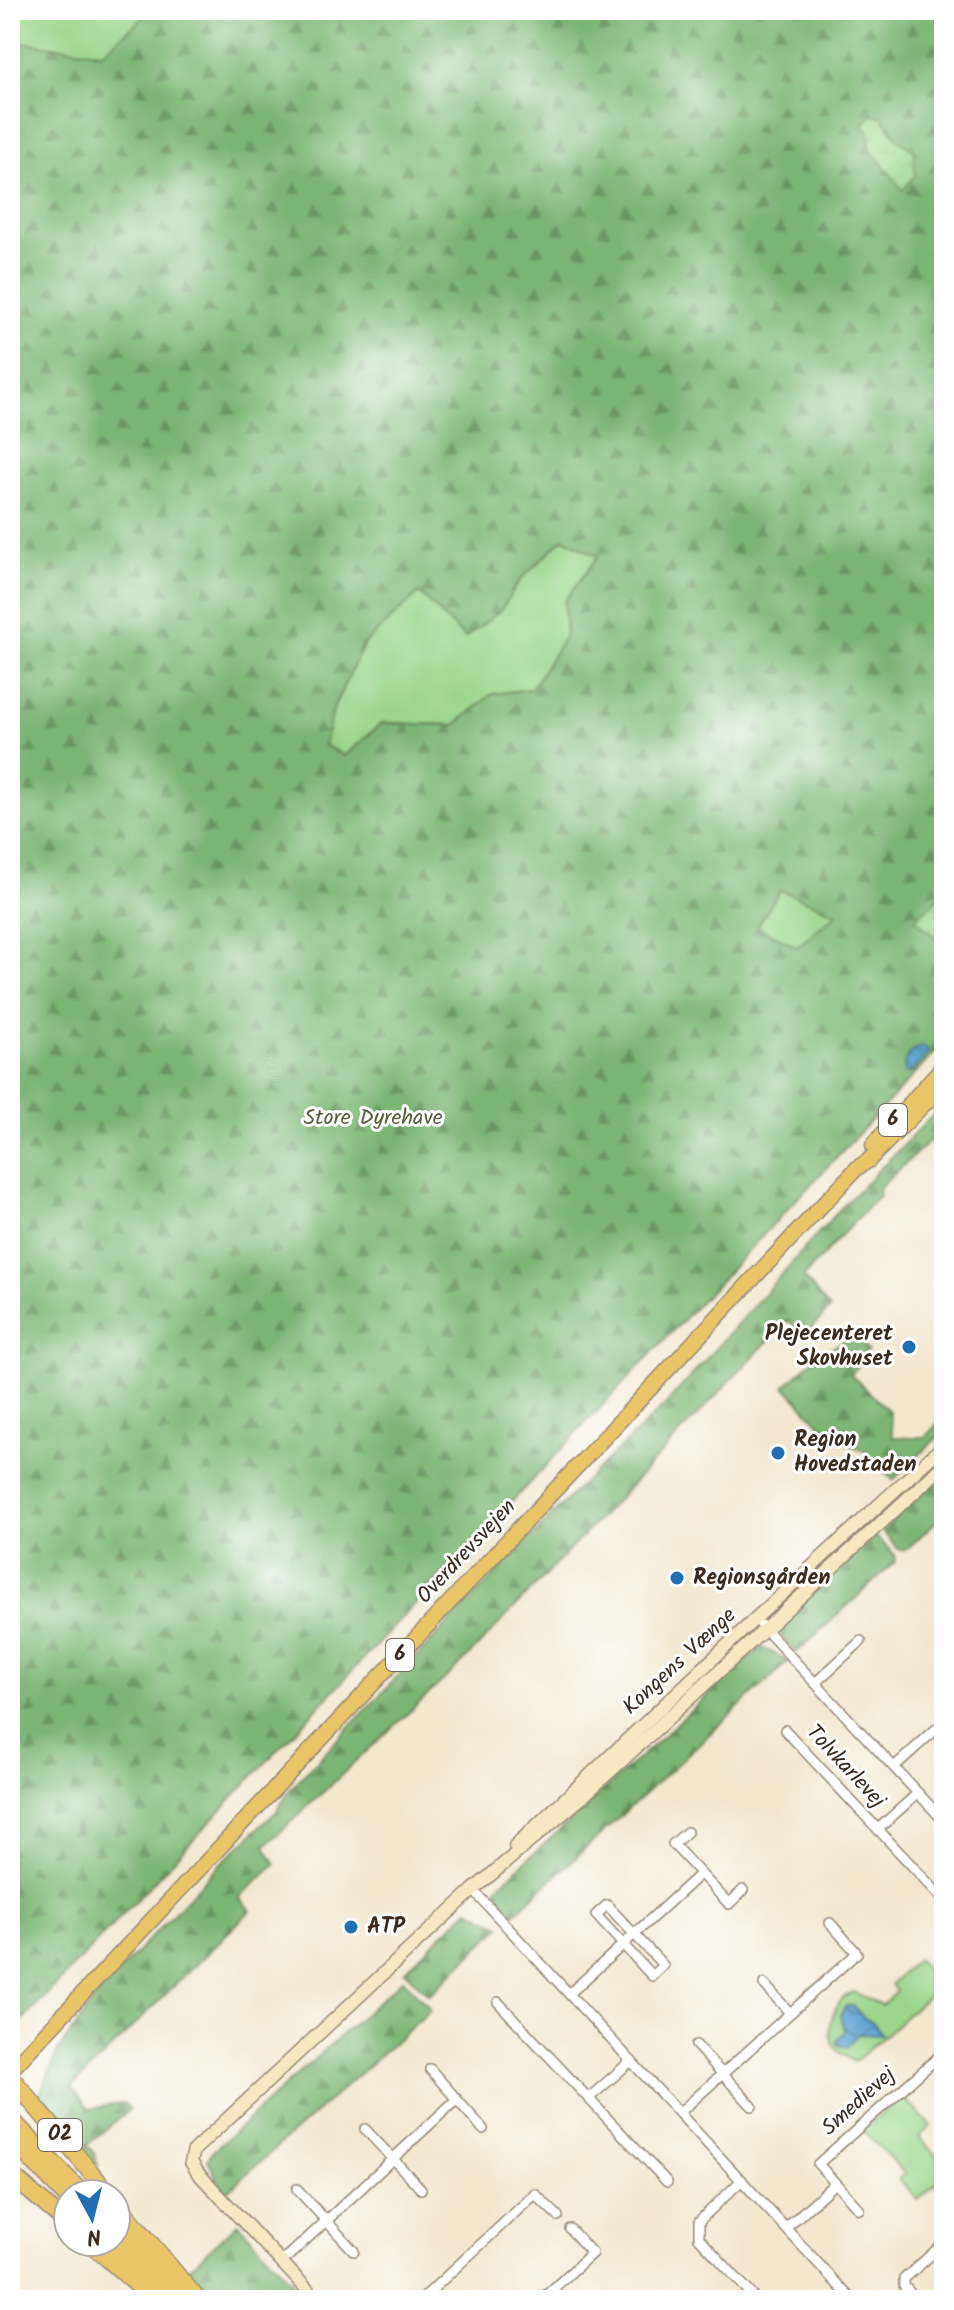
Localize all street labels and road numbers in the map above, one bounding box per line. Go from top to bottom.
road number: 6 [879,1104,907,1136]
street label: Overdrevsvejen [409,1491,525,1613]
street label: Kongens Vænge [615,1600,745,1724]
road number: 6 [386,1639,414,1671]
street label: Tolvkarlevej [797,1717,894,1818]
street label: Smedievej [814,2058,905,2145]
road number: O2 [38,2119,82,2151]

